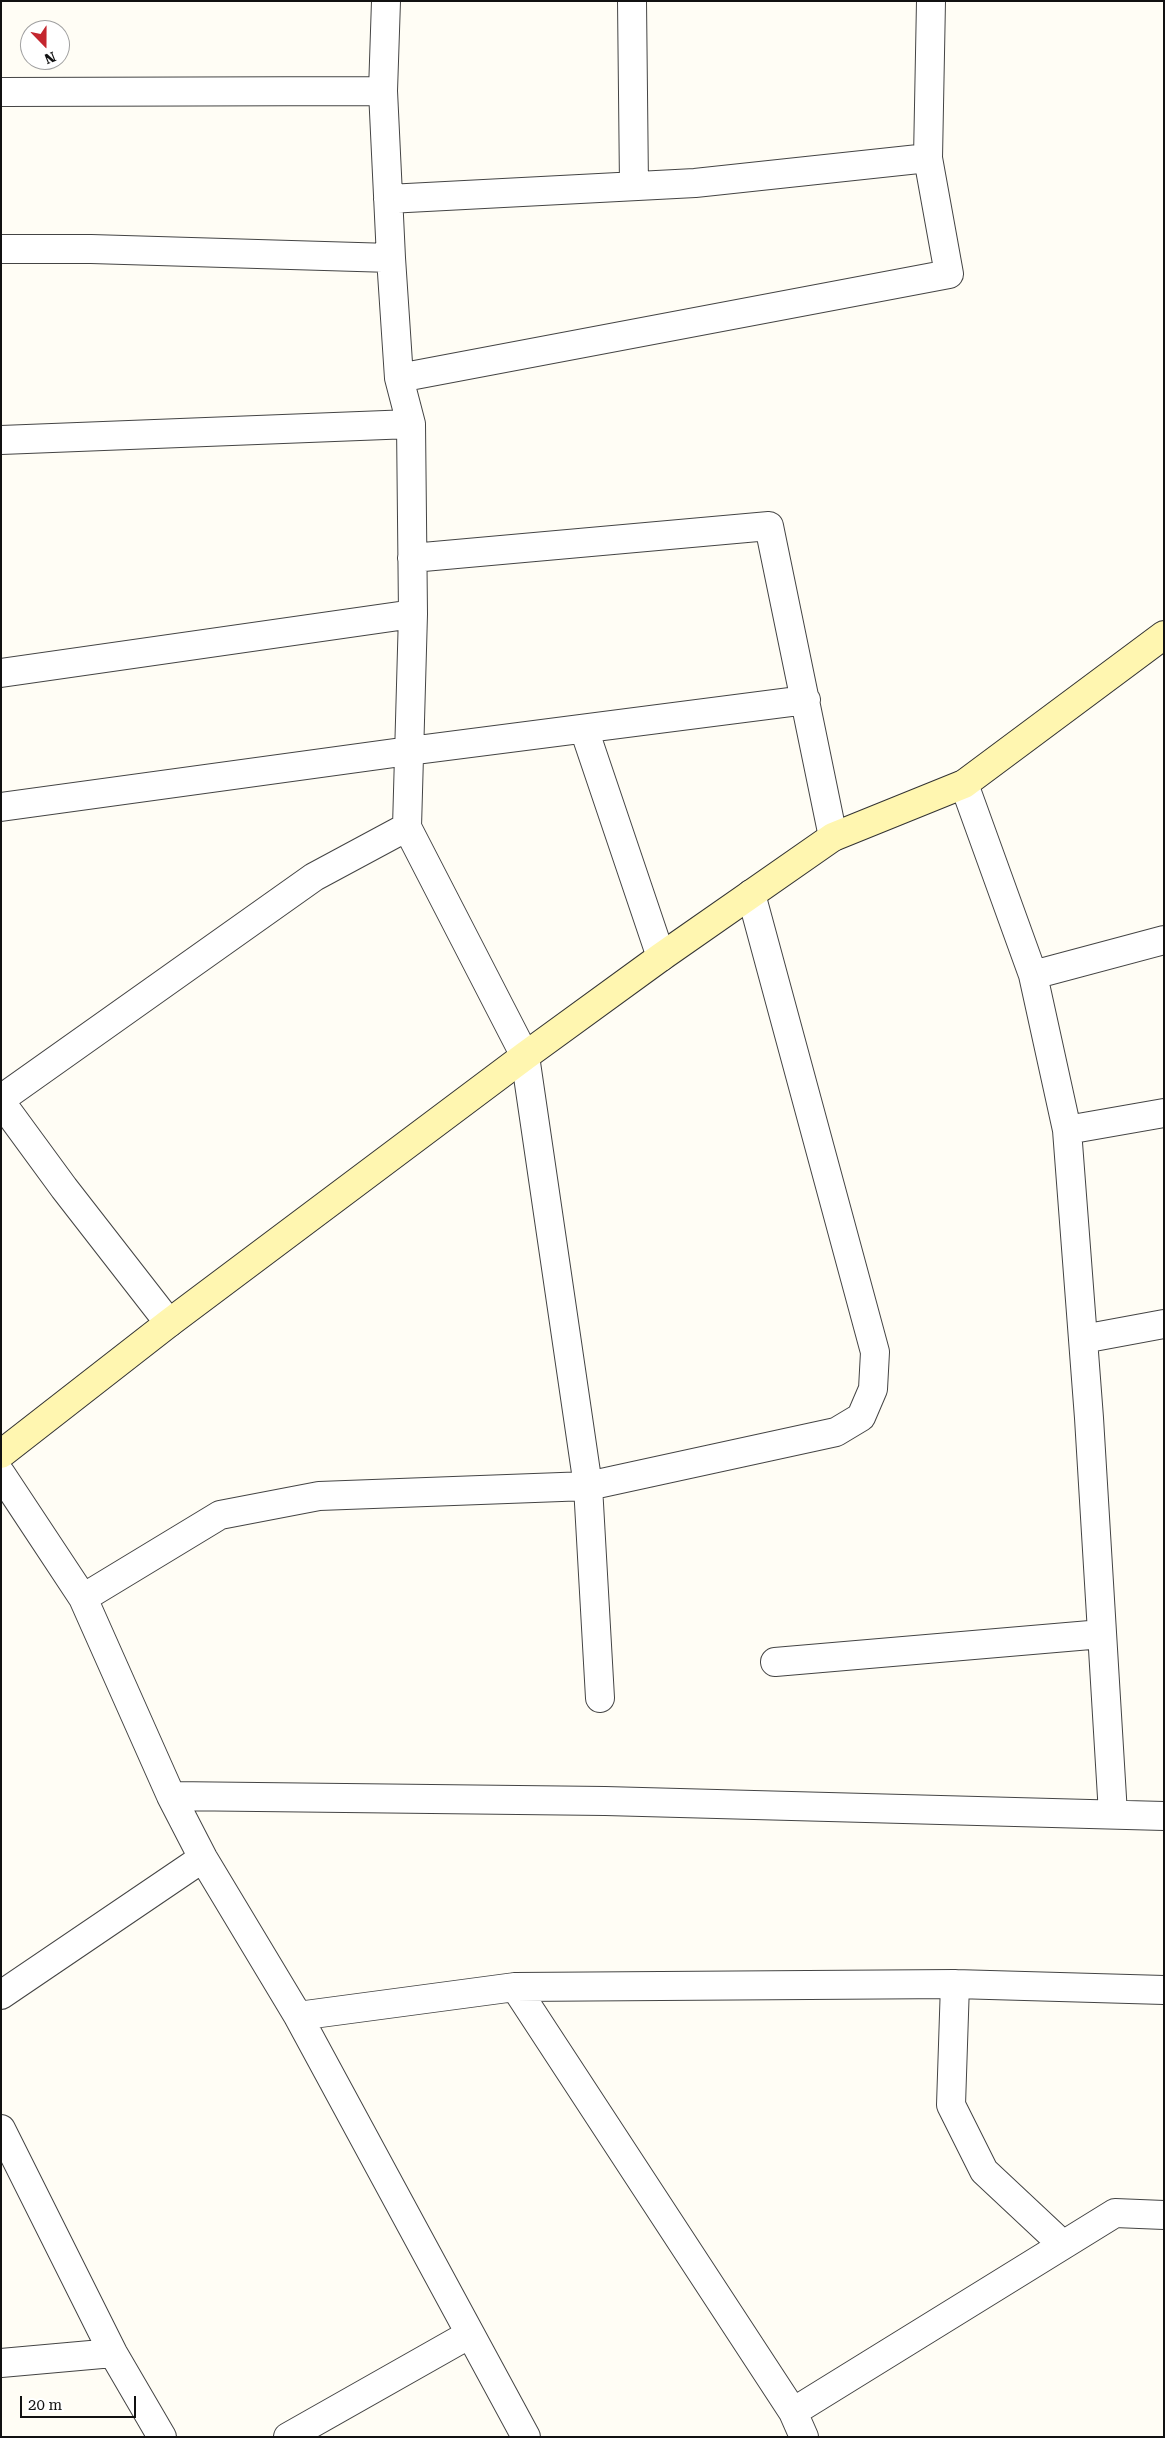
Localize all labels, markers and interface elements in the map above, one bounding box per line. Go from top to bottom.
north arrow [20,20,70,70]
text: N [42,49,58,67]
scale bar [22,2386,139,2418]
text: 20 m [28,2396,62,2414]

